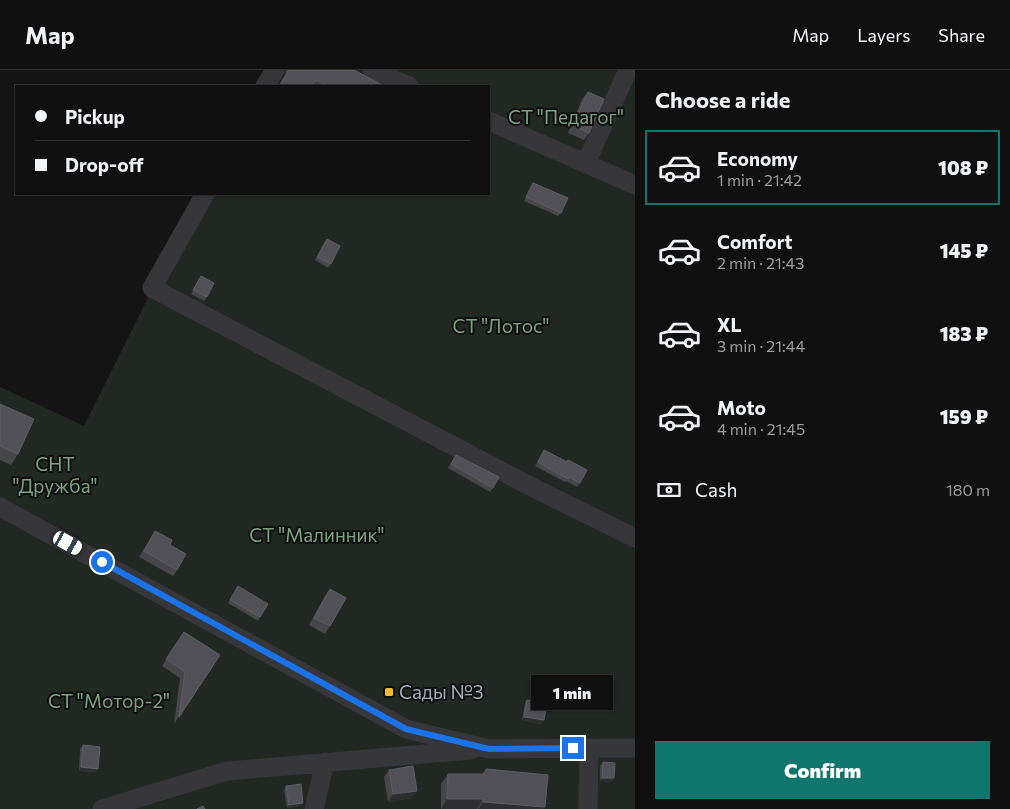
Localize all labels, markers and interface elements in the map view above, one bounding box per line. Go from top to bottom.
text: Map [25,20,75,49]
text: Map [792,24,829,46]
text: Layers [857,24,910,46]
text: Share [938,24,985,46]
text: Choose a ride [655,86,790,113]
text: Pickup [65,105,125,128]
park label: СТ "Педагог" [508,105,624,128]
icon: car [657,145,702,190]
text: Economy [717,147,798,170]
text: Drop-off [65,153,144,176]
text: 108 ₽ [938,156,988,179]
text: 1 min · 21:42 [717,170,802,189]
icon: car [657,228,702,273]
text: Comfort [717,230,793,253]
text: 145 ₽ [940,239,988,262]
text: 2 min · 21:43 [717,253,804,272]
icon: car [657,311,702,356]
text: XL [717,313,742,336]
park label: СТ "Лотос" [453,314,549,337]
text: 183 ₽ [940,322,988,345]
text: 3 min · 21:44 [717,336,805,355]
icon: car [657,394,702,439]
text: Moto [717,396,766,419]
text: 159 ₽ [940,405,988,428]
text: 4 min · 21:45 [717,419,805,438]
park label: СНТ "Дружба" [12,452,98,497]
icon: cash [655,476,683,504]
text: Cash [695,478,737,501]
text: 180 m [946,480,990,499]
park label: СТ "Малинник" [249,523,385,546]
car [51,529,84,557]
route start [91,551,113,573]
callout: 1 min [532,676,614,710]
place label: Сады №3 [399,680,484,703]
text: 1 min [553,683,591,702]
marker: Сады №3 [383,686,395,698]
park label: СТ "Мотор-2" [48,689,170,712]
route end [562,737,584,759]
button: Confirm [655,741,990,799]

